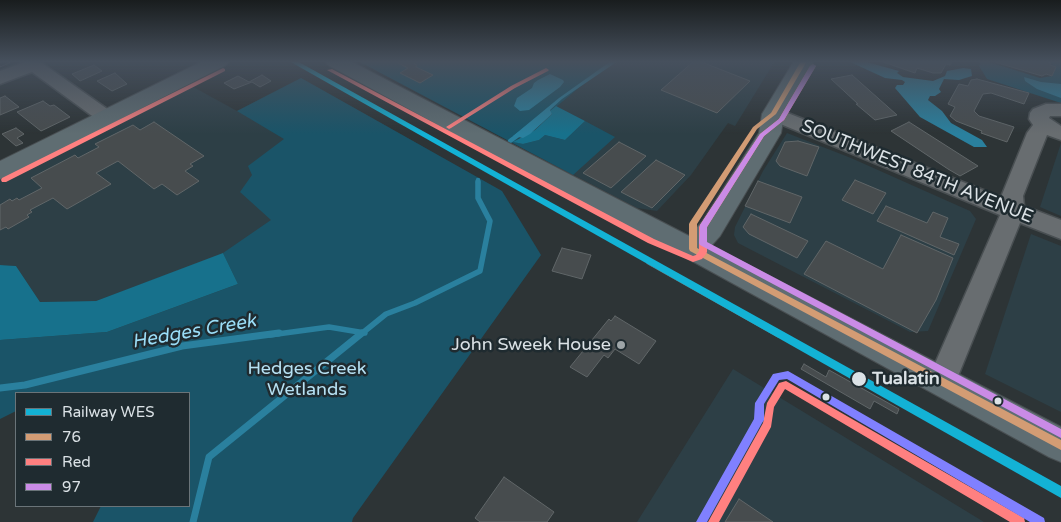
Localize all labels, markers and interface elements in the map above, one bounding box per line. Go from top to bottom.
street label: SOUTHWEST 84TH AVENUE [798,116,1036,228]
water label: Hedges Creek [130,310,258,354]
place label: John Sweek House [451,334,611,356]
marker: John Sweek House [615,339,627,351]
park label: Hedges Creek Wetlands [248,358,366,400]
place label: Tualatin [872,368,940,390]
marker: Tualatin [850,370,868,388]
legend [15,392,190,507]
unlabelled marker [821,392,831,402]
unlabelled marker [993,396,1003,406]
text: Railway WES [62,403,155,421]
text: 76 [62,428,81,446]
text: Red [62,453,91,471]
text: 97 [62,478,81,496]

